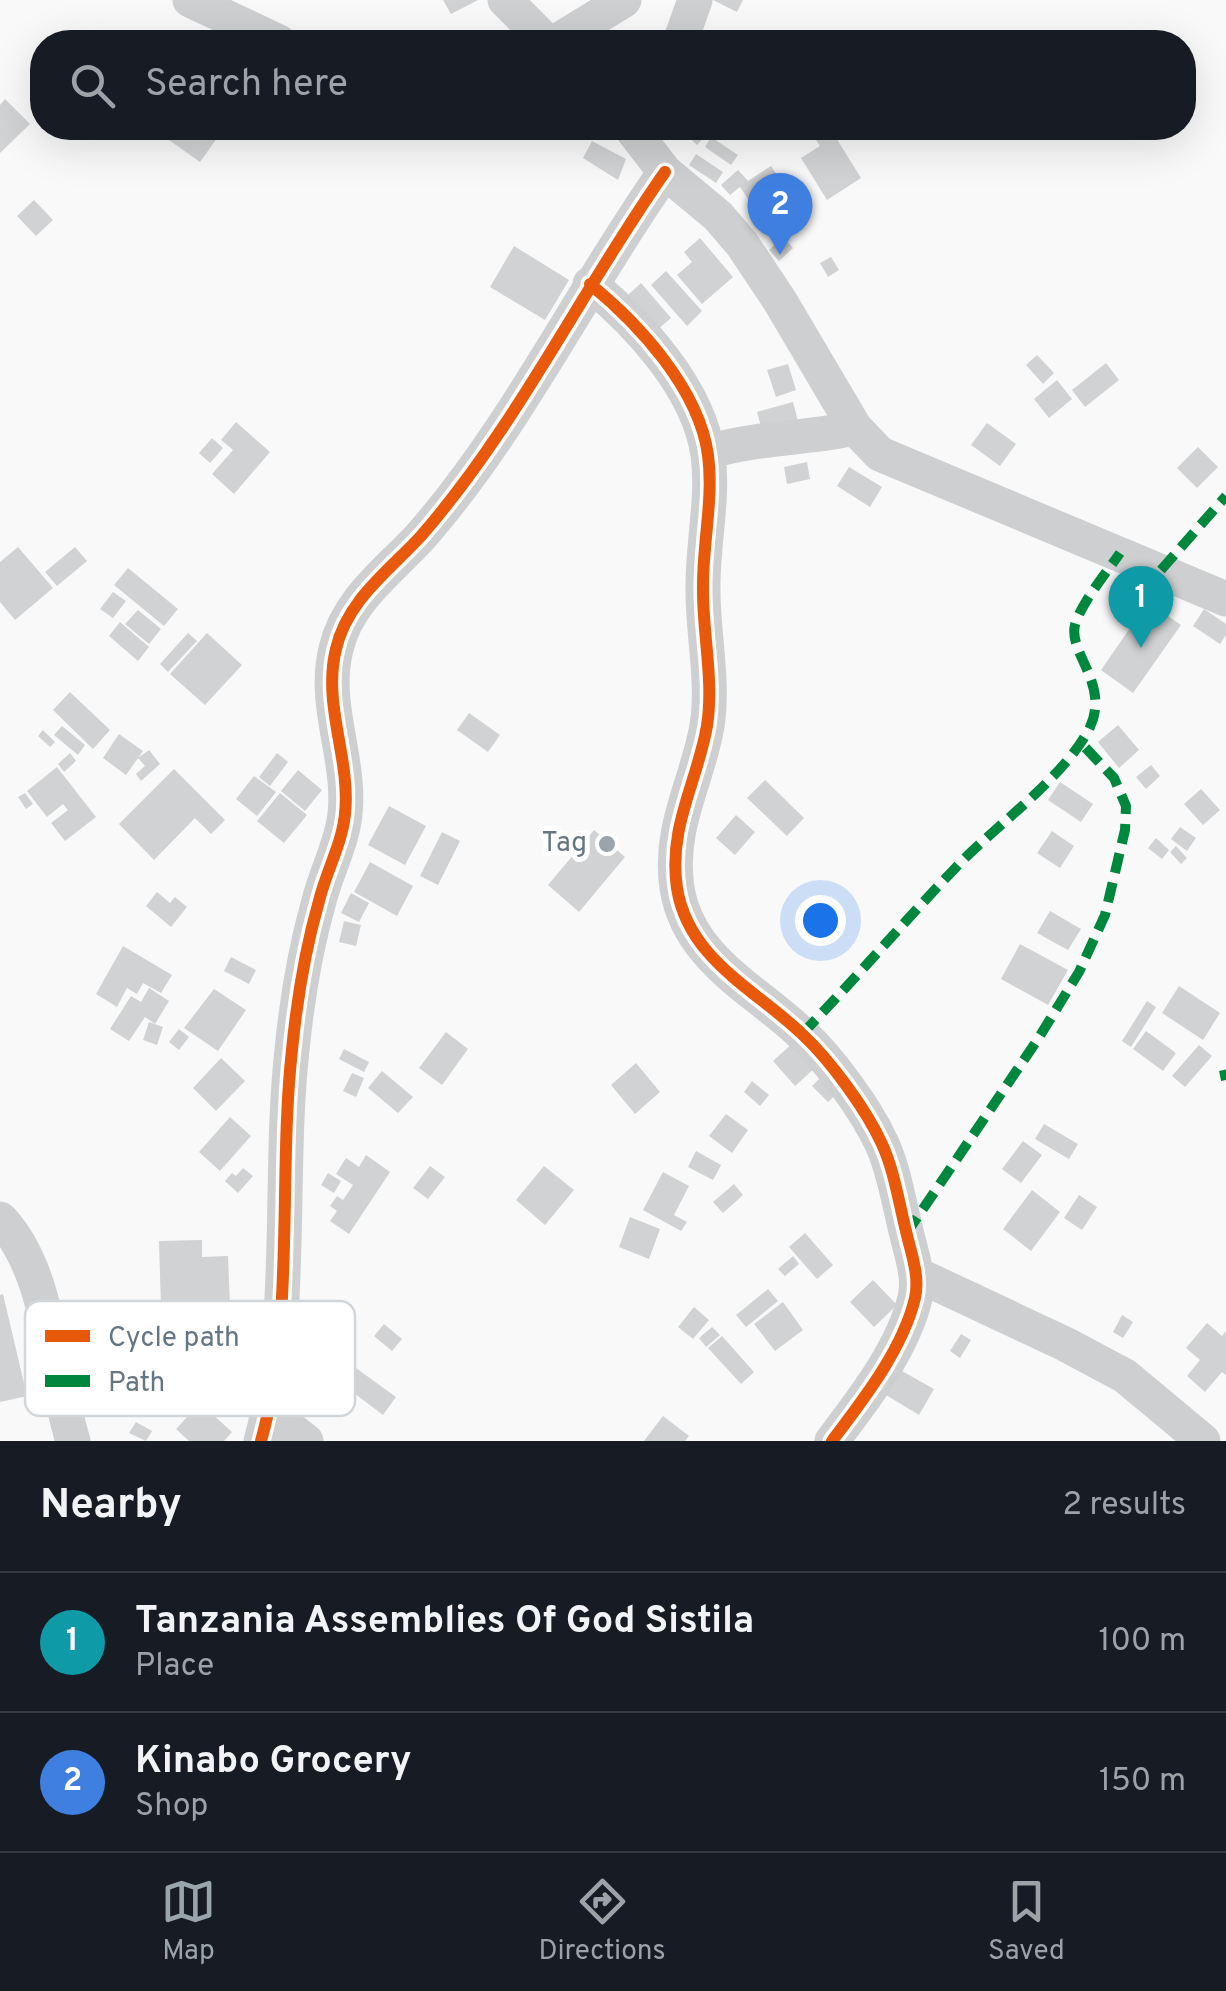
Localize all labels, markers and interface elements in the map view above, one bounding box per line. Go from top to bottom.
search box [30,30,1196,140]
icon: search [65,58,120,113]
text: Search here [145,61,348,110]
pin: 2 [748,172,812,255]
pin: 1 [1108,566,1174,648]
place label: Tag [542,826,587,862]
marker: Tag [596,833,618,855]
your location [795,895,846,946]
legend [25,1301,355,1416]
text: Cycle path [108,1321,240,1357]
text: Path [108,1366,165,1402]
text: Nearby [40,1480,182,1533]
text: 2 results [1062,1486,1186,1526]
text: Tanzania Assemblies Of God Sistila [135,1598,754,1647]
text: 1 [66,1622,79,1662]
text: 100 m [1099,1622,1186,1662]
text: Place [135,1647,214,1687]
text: Kinabo Grocery [135,1738,412,1787]
text: 2 [63,1762,82,1802]
text: 150 m [1099,1762,1186,1802]
text: Shop [135,1787,208,1827]
tab: Map [161,1874,216,1970]
tab: Directions [538,1874,666,1970]
tab: Saved [988,1874,1065,1970]

